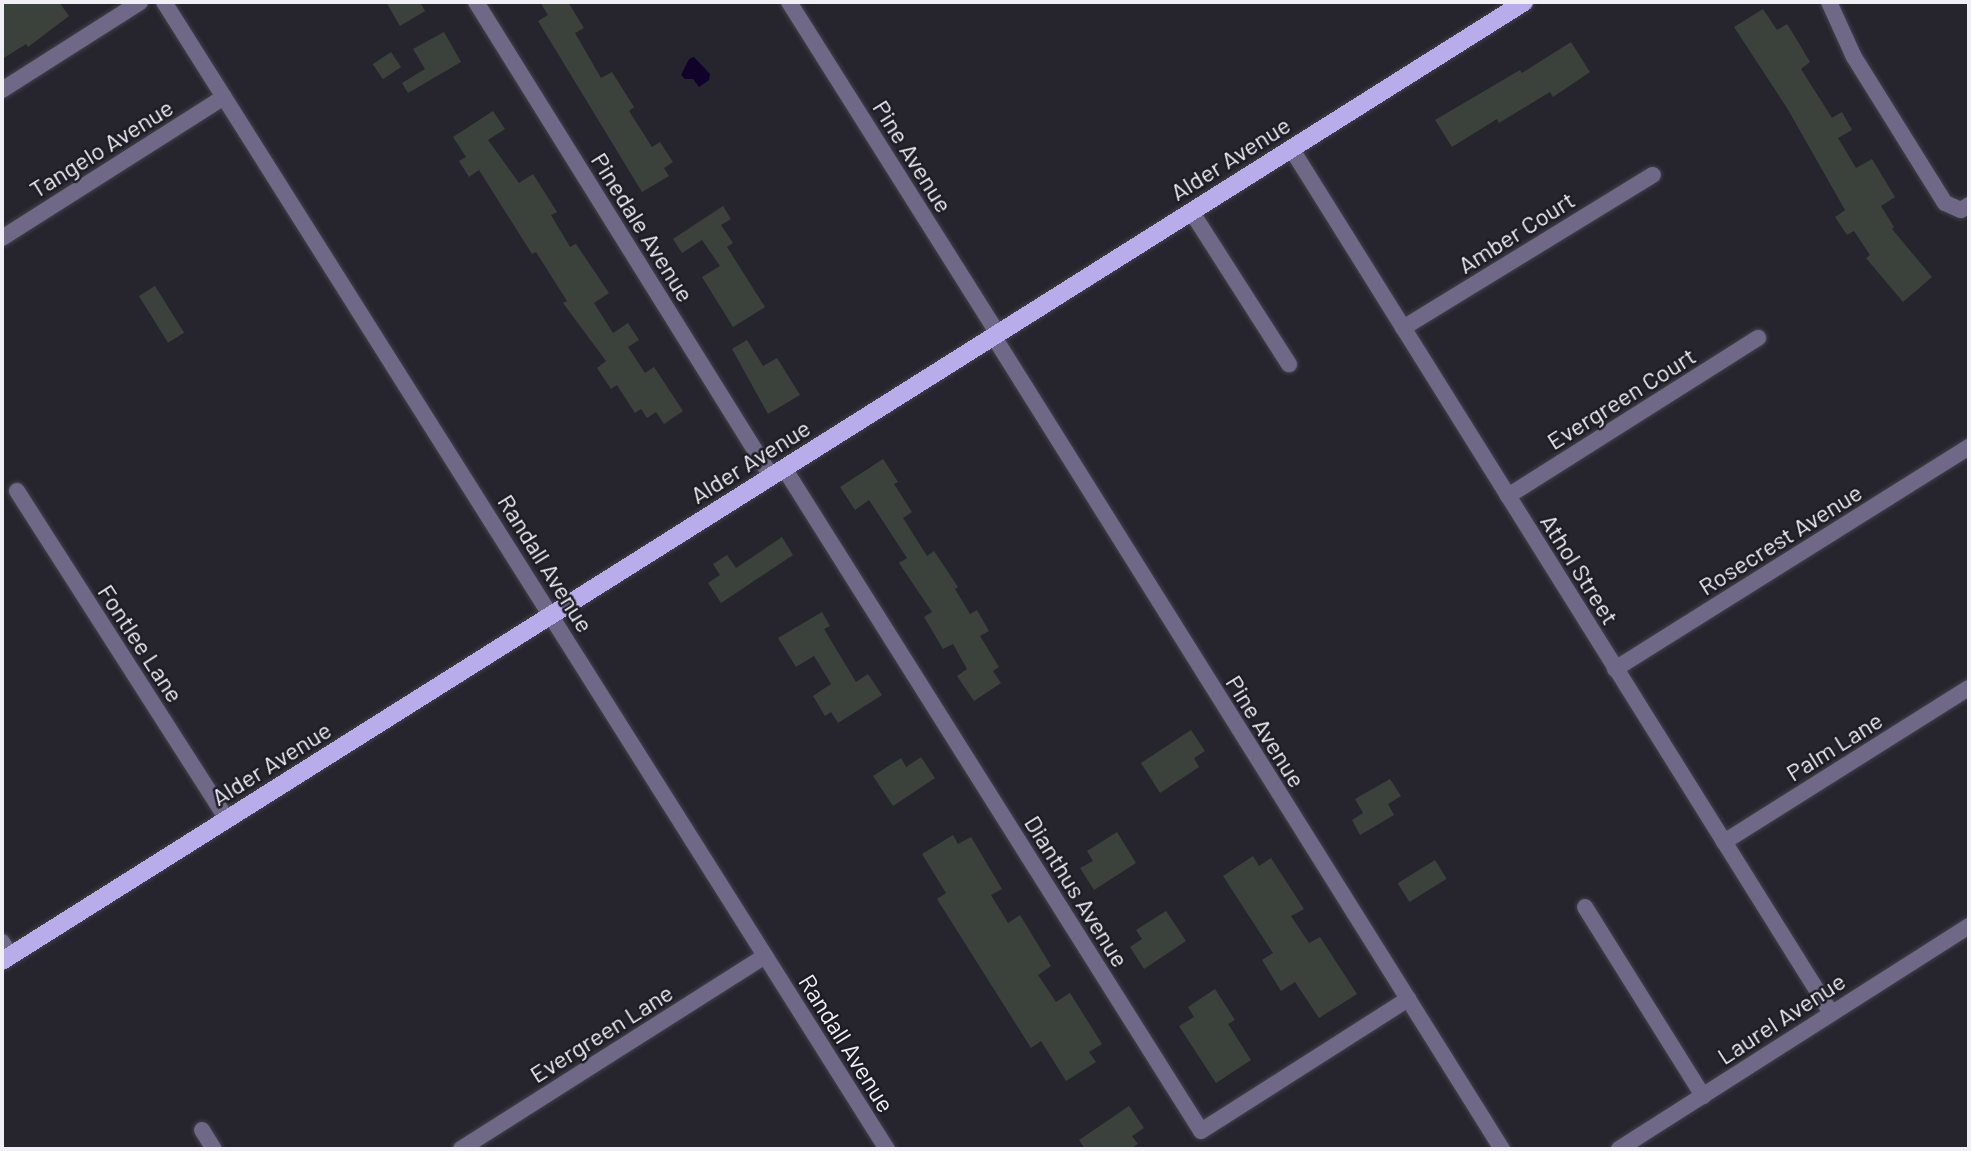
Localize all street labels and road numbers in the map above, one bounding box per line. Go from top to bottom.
street label: Tangelo Avenue [24,92,178,204]
street label: Pine Avenue [867,95,959,217]
street label: Alder Avenue [1165,110,1295,206]
street label: Pinedale Avenue [586,147,700,307]
street label: Amber Court [1452,185,1580,279]
street label: Evergreen Court [1541,341,1701,455]
street label: Alder Avenue [685,413,815,509]
street label: Rosecrest Avenue [1693,477,1867,601]
street label: Randall Avenue [492,489,600,637]
street label: Athol Street [1535,508,1625,630]
street label: Fontlee Lane [92,579,190,707]
street label: Pine Avenue [1220,670,1312,792]
street label: Palm Lane [1781,705,1887,787]
street label: Alder Avenue [206,715,336,811]
street label: Dianthus Avenue [1019,810,1135,972]
street label: Laurel Avenue [1712,966,1850,1070]
street label: Randall Avenue [793,969,901,1117]
street label: Evergreen Lane [524,978,678,1088]

